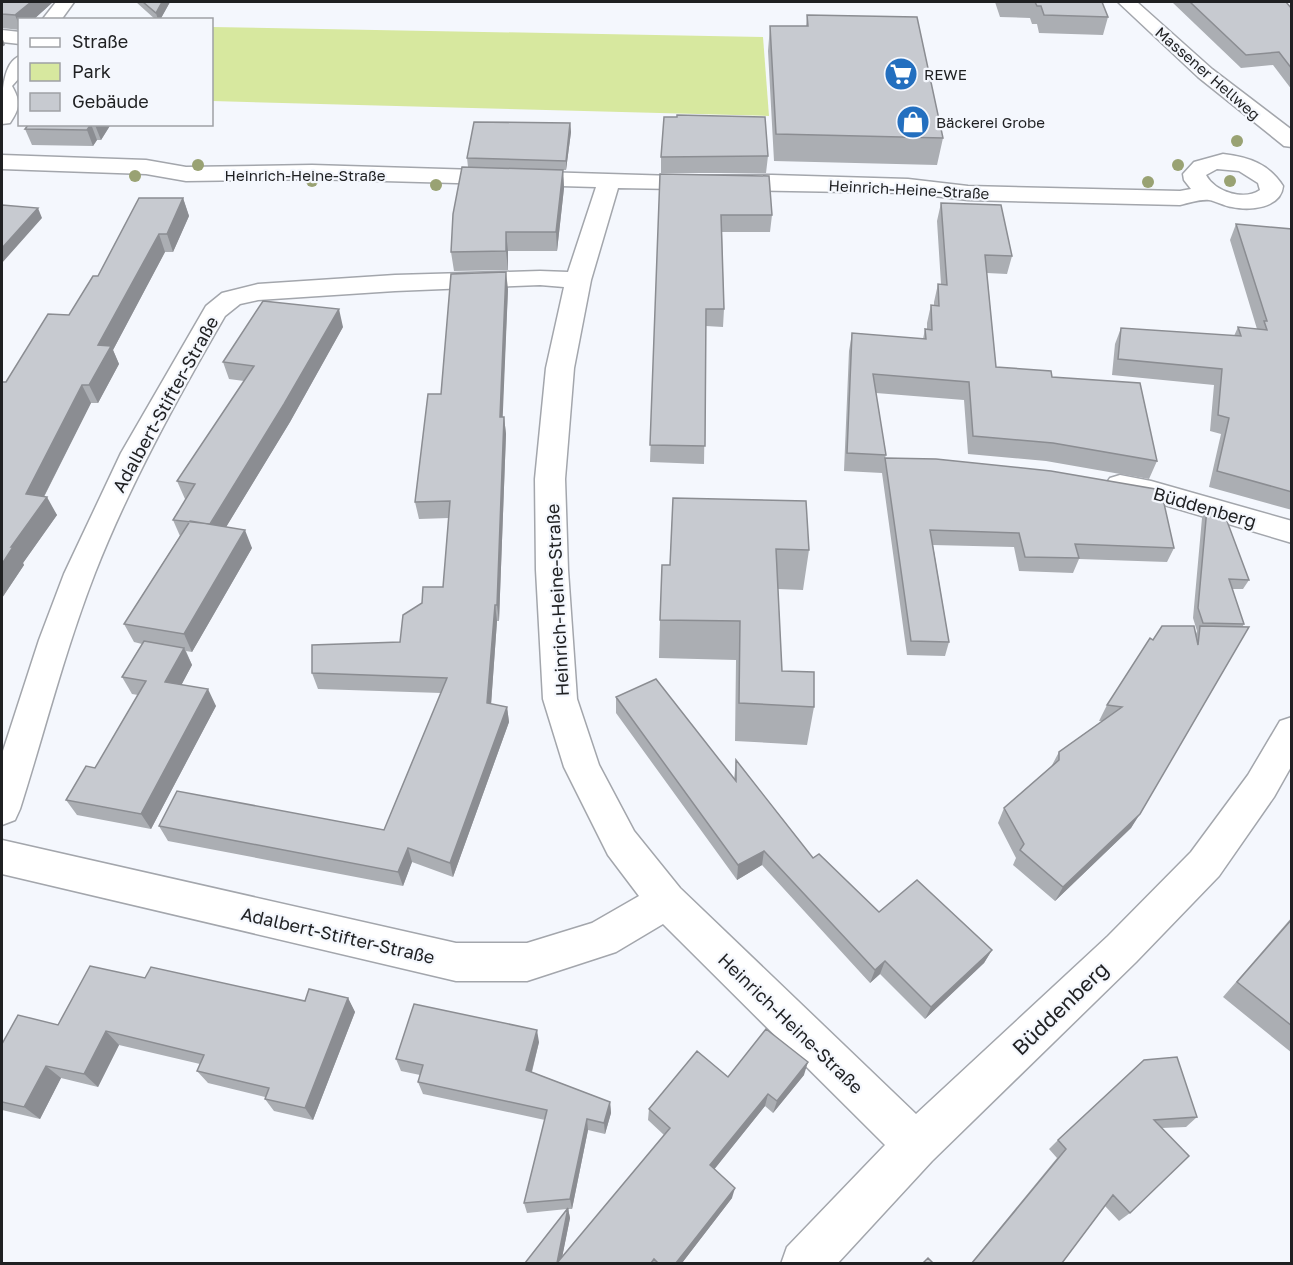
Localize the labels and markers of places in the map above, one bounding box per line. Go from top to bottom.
supermarket icon: REWE [883,56,919,92]
place label: REWE [924,65,967,83]
shop icon: Bäckerei Grobe [895,104,931,140]
place label: Bäckerei Grobe [936,113,1045,131]

